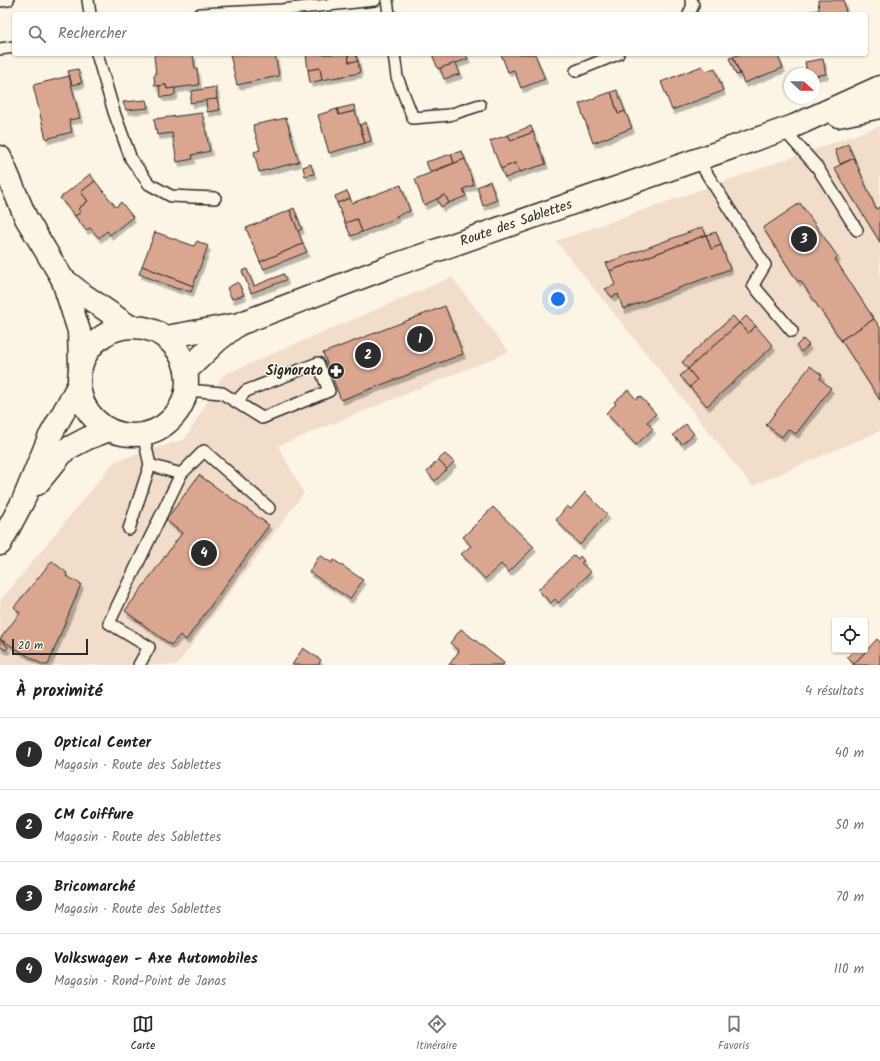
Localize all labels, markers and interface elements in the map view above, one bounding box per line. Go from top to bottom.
search box [12,12,868,56]
text: Rechercher [58,22,126,46]
icon: search [26,23,48,45]
north arrow [784,68,820,104]
street label: Route des Sablettes [457,193,575,253]
pin: 3 [791,224,817,254]
your location [548,289,568,309]
pin: 1 [407,324,433,354]
pin: 2 [355,340,381,370]
place label: Signorato [266,360,324,382]
pharmacy icon: Signorato [326,361,346,381]
pin: 4 [191,538,217,568]
map controls [832,617,868,653]
button: locate [832,617,868,653]
scale bar [12,637,88,656]
text: 20 m [18,637,43,655]
text: À proximité [16,678,103,705]
text: 4 résultats [805,681,864,702]
text: Optical Center [54,731,151,755]
text: 1 [27,743,31,764]
text: 40 m [835,743,864,764]
text: Magasin · Route des Sablettes [54,755,221,776]
text: CM Coiffure [54,803,133,827]
text: 2 [25,815,33,836]
text: 50 m [835,815,864,836]
text: Magasin · Route des Sablettes [54,827,221,848]
text: Bricomarché [54,875,135,899]
text: 3 [25,887,33,908]
text: 70 m [836,887,864,908]
text: Magasin · Route des Sablettes [54,899,221,920]
text: Volkswagen - Axe Automobiles [54,947,258,971]
text: 4 [25,959,33,980]
text: 110 m [834,959,864,980]
text: Magasin · Rond-Point de Janas [54,971,226,992]
tab: Carte [130,1013,155,1055]
tab: Itinéraire [416,1013,457,1055]
tab: Favoris [718,1013,750,1055]

